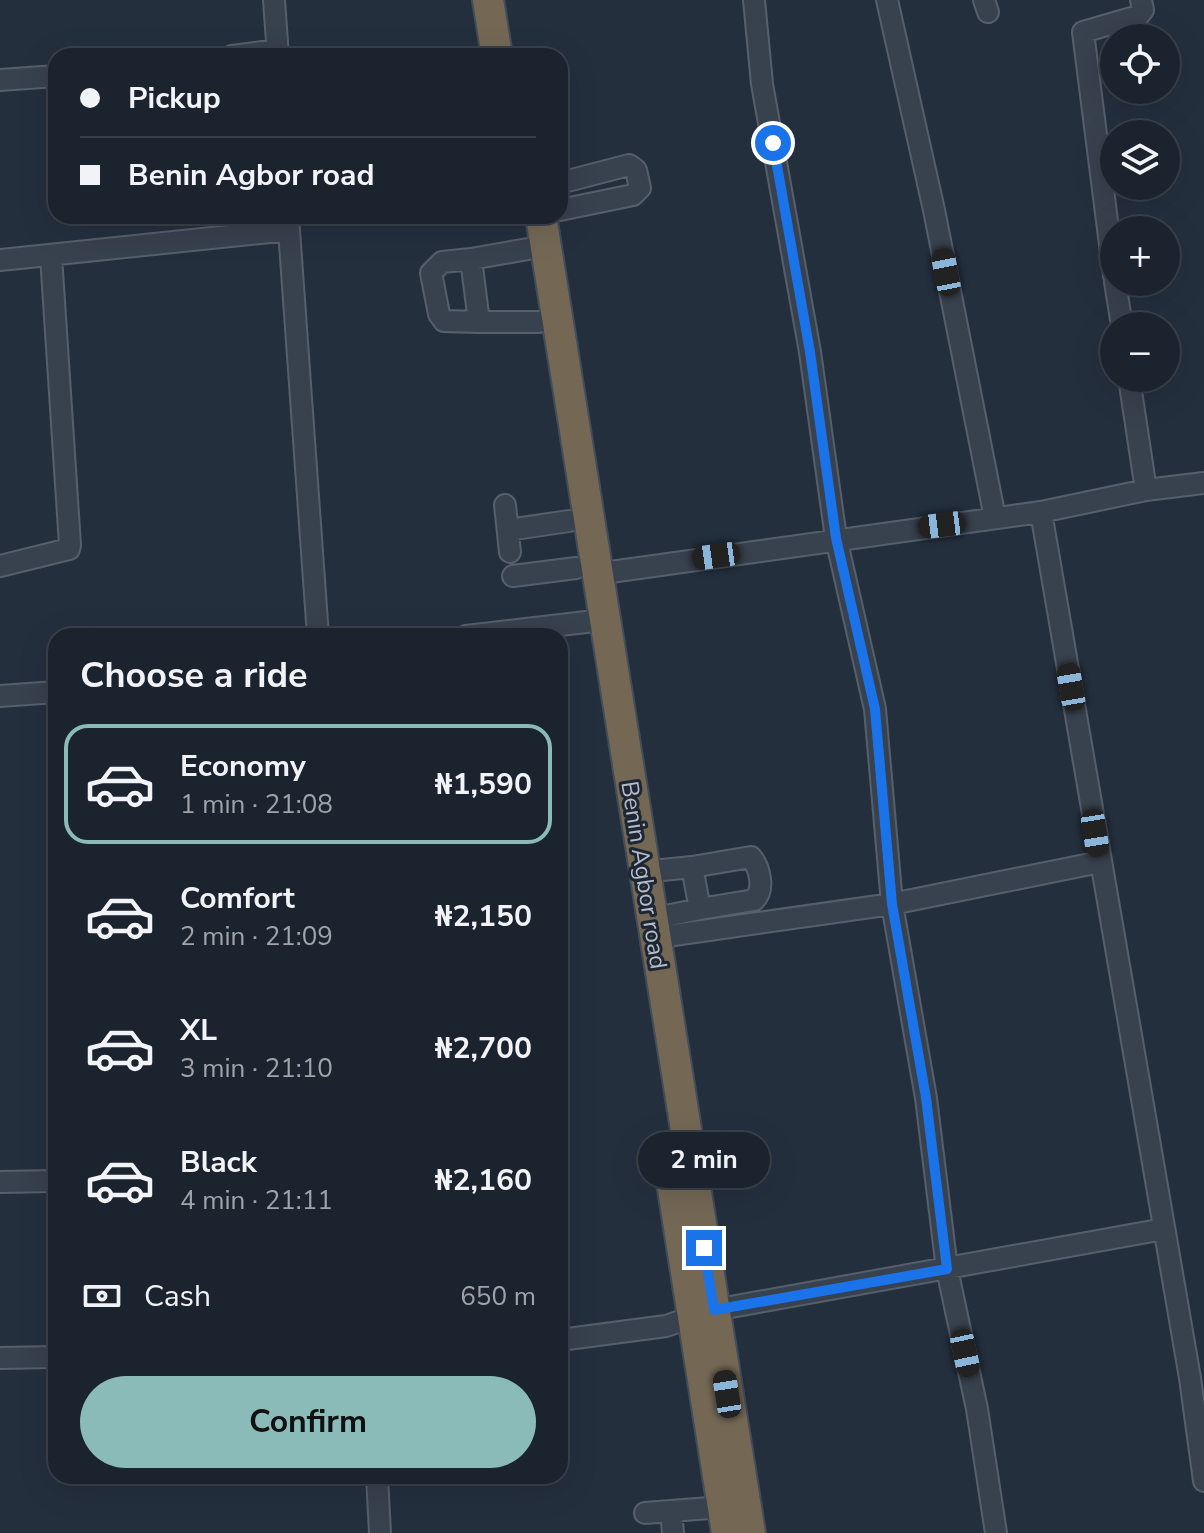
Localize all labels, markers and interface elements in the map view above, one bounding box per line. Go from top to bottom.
map controls [1100,24,1180,392]
button: locate [1100,24,1180,104]
text: Pickup [128,78,221,119]
button: layers [1100,120,1180,200]
route start [755,125,791,161]
text: Benin Agbor road [128,155,374,196]
button: + [1100,216,1180,296]
car [930,246,962,298]
button: − [1100,312,1180,392]
car [917,510,967,540]
car [691,541,741,571]
text: Choose a ride [80,651,308,700]
car [1055,661,1087,713]
text: Economy [180,746,306,787]
icon: car [84,748,156,820]
text: ₦1,590 [435,764,532,805]
street label: Benin Agbor road [613,779,675,971]
text: 1 min · 21:08 [180,787,333,822]
car [1079,807,1111,859]
text: Comfort [180,878,295,919]
icon: car [84,880,156,952]
text: ₦2,150 [435,896,532,937]
text: 2 min · 21:09 [180,919,333,954]
text: XL [180,1010,217,1051]
icon: car [84,1012,156,1084]
text: ₦2,700 [435,1028,532,1069]
text: 3 min · 21:10 [180,1051,333,1086]
callout: 2 min [638,1132,770,1188]
text: Black [180,1142,257,1183]
text: 2 min [670,1142,738,1177]
icon: car [84,1144,156,1216]
text: ₦2,160 [435,1160,532,1201]
text: 4 min · 21:11 [180,1183,333,1218]
route end [686,1230,722,1266]
icon: cash [80,1274,124,1318]
text: Cash [144,1276,211,1317]
text: 650 m [460,1279,536,1314]
car [948,1327,982,1379]
car [711,1368,743,1420]
button: Confirm [80,1376,536,1468]

